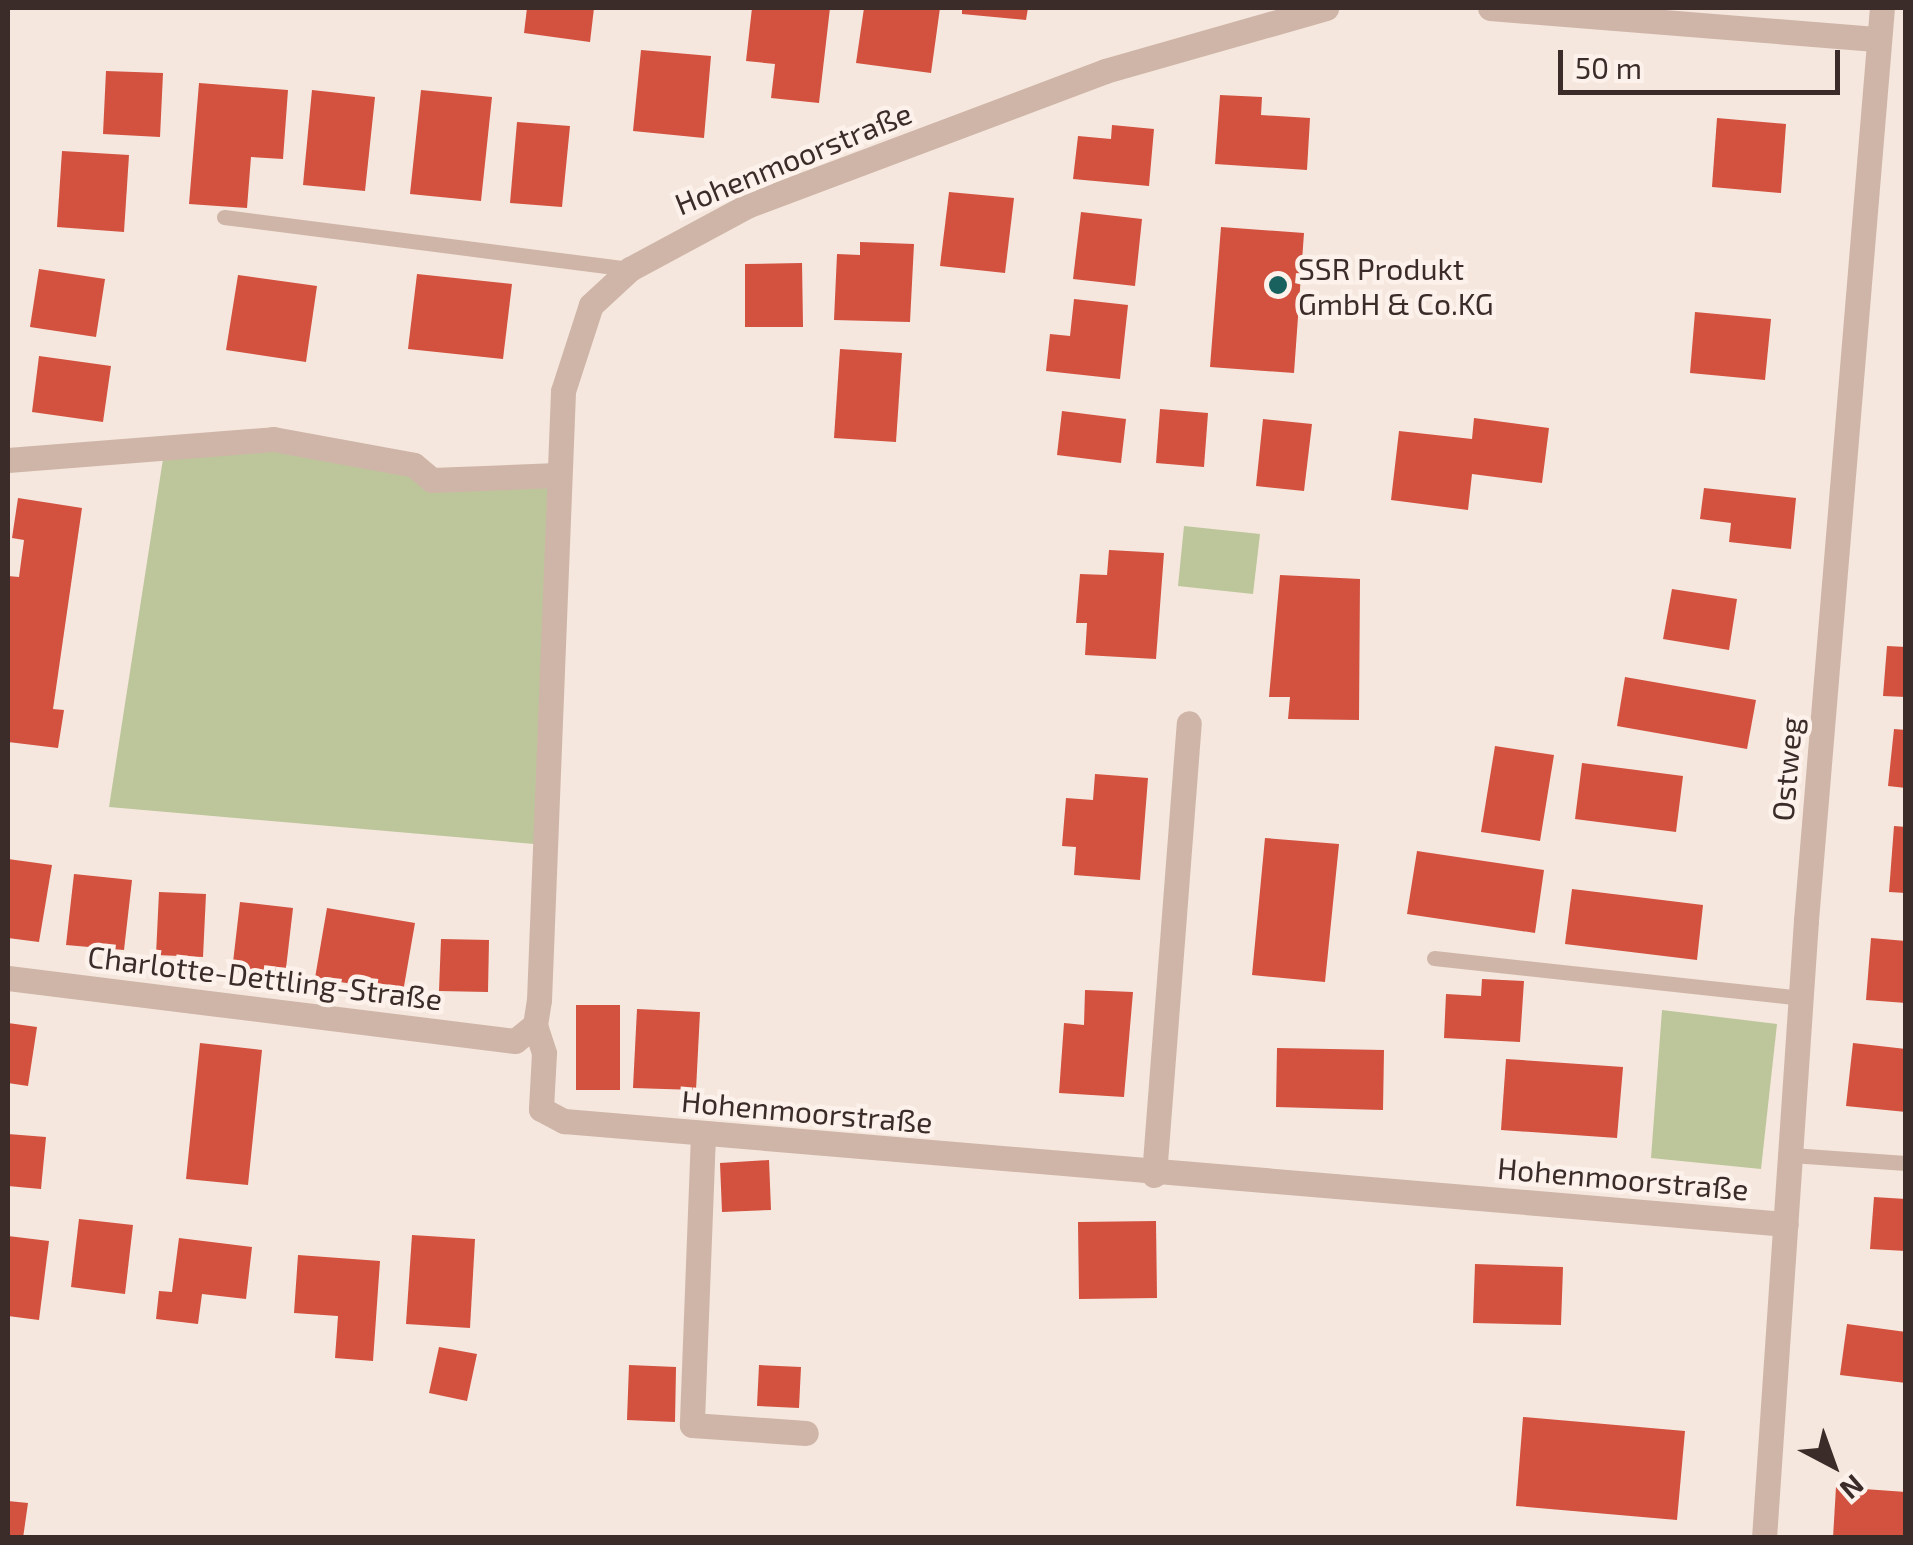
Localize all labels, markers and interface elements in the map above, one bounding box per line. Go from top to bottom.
scale bar [1563,30,1846,92]
text: 50 m [1575,49,1642,85]
street label: Hohenmoorstraße [669,94,917,222]
place label: SSR Produkt GmbH & Co.KG [1298,250,1494,320]
marker: SSR Produkt GmbH & Co.KG [1267,274,1289,296]
street label: Ostweg [1764,716,1808,822]
street label: Charlotte-Dettling-Straße [86,937,444,1017]
street label: Hohenmoorstraße [680,1082,934,1140]
street label: Hohenmoorstraße [1496,1149,1750,1207]
north arrow [1783,1415,1883,1515]
text: N [1834,1468,1871,1507]

